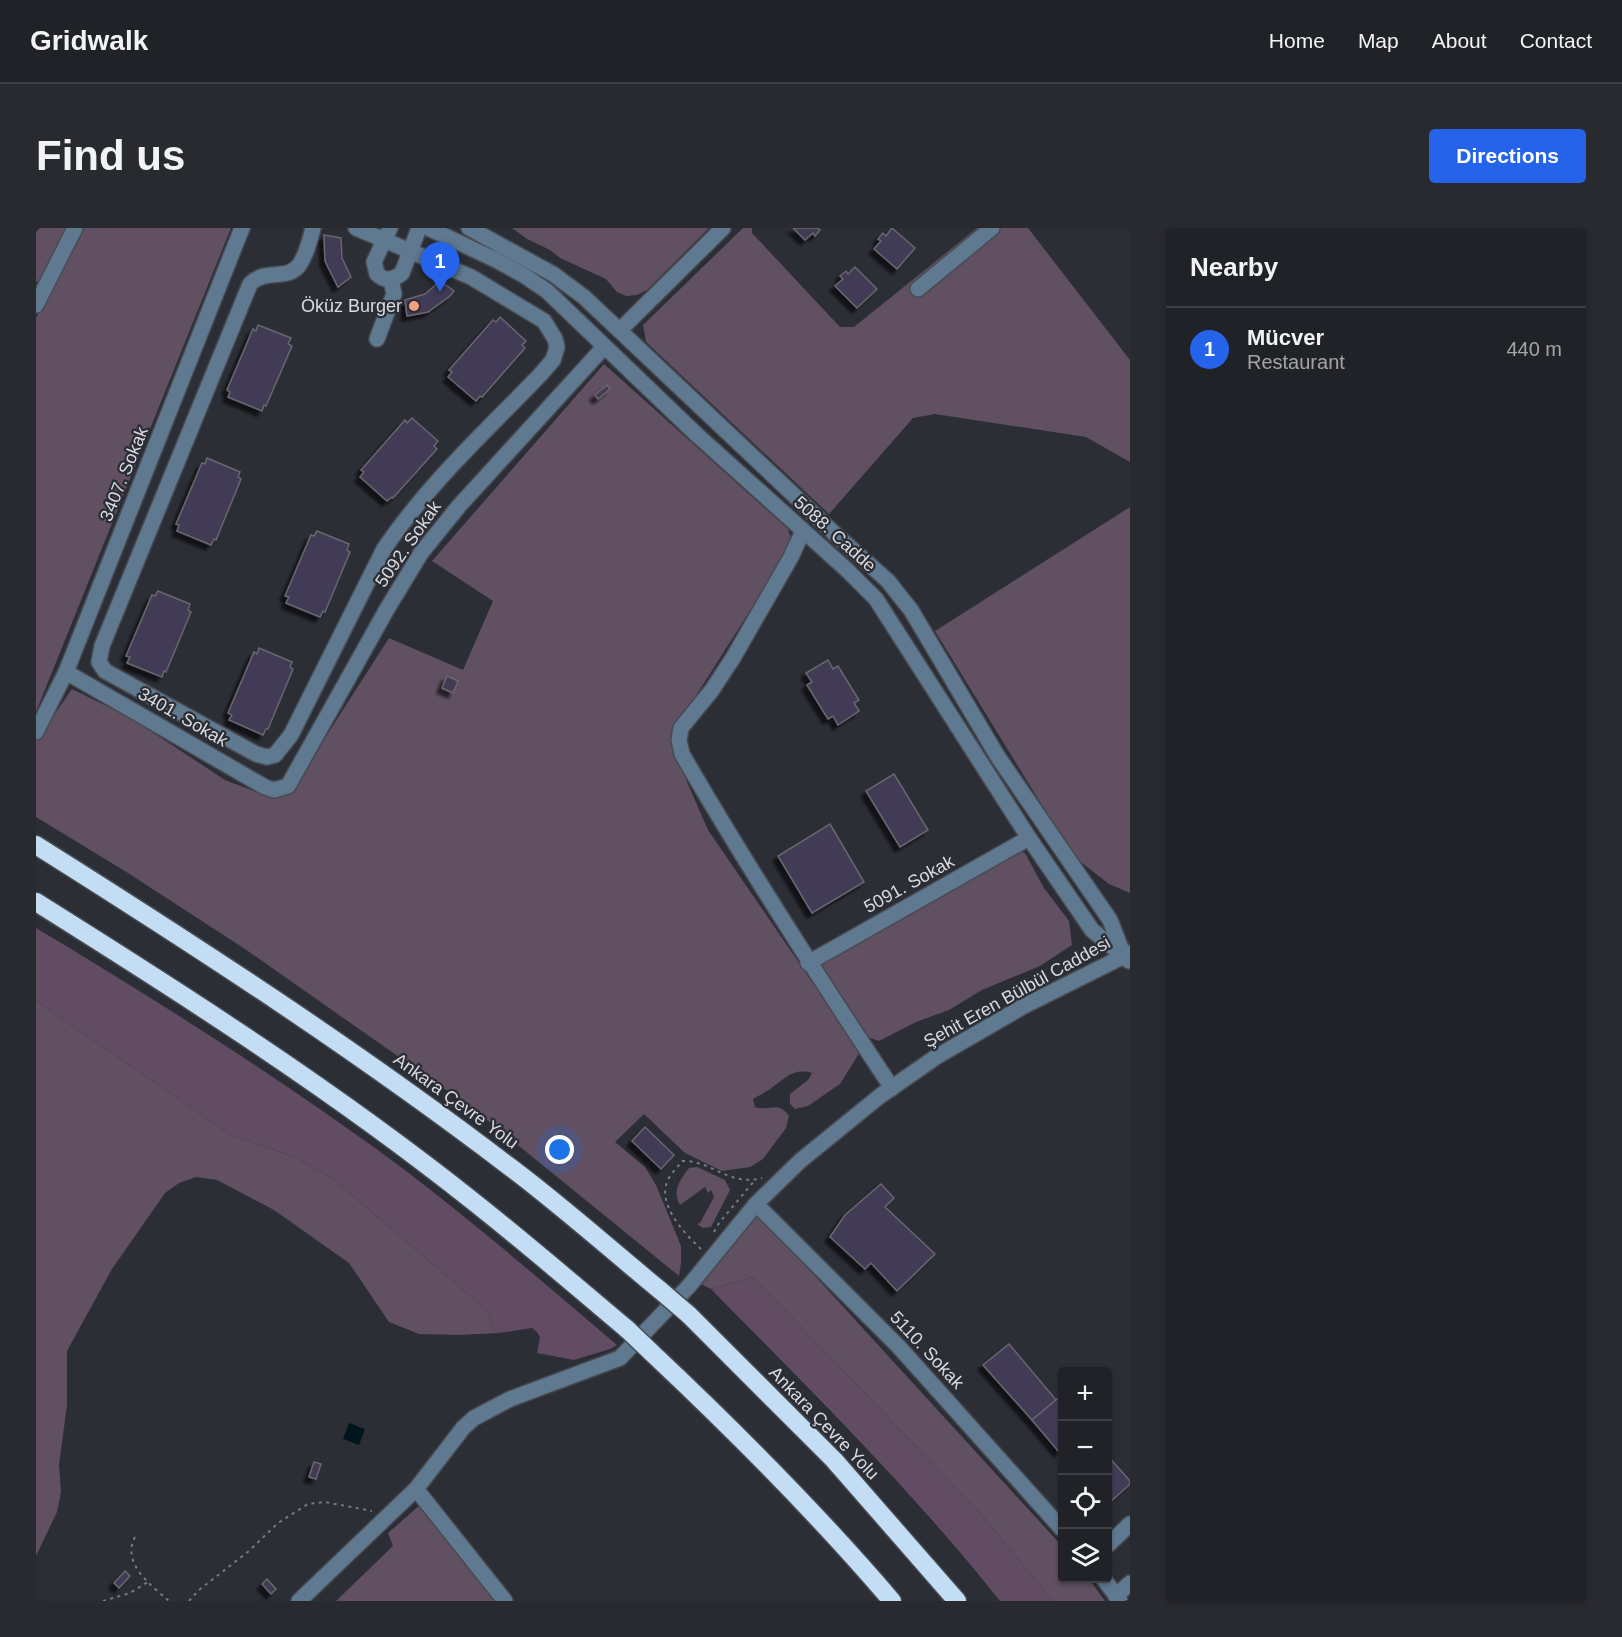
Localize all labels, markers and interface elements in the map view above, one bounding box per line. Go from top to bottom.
text: Gridwalk [30,25,148,56]
text: Home [1269,29,1325,52]
text: Map [1358,29,1399,52]
text: About [1432,29,1487,52]
text: Contact [1520,29,1592,52]
button: Directions [1429,129,1586,183]
text: Find us [36,132,185,179]
pin: 1 [420,242,460,292]
text: Nearby [1190,252,1278,282]
place label: Öküz Burger [301,296,402,316]
marker: Öküz Burger [407,299,421,313]
text: Mücver [1247,325,1324,350]
text: 1 [1204,338,1215,360]
text: 440 m [1506,338,1562,360]
text: Restaurant [1247,351,1345,373]
street label: 3407. Sokak [96,423,152,524]
street label: 5088. Cadde [790,492,880,576]
street label: 5092. Sokak [371,496,445,591]
street label: 3401. Sokak [135,683,232,751]
street label: 5091. Sokak [860,851,958,917]
street label: Şehit Eren Bülbül Caddesi [920,932,1114,1052]
street label: Ankara Çevre Yolu [390,1049,522,1153]
your location [545,1135,574,1164]
street label: 5110. Sokak [886,1307,969,1394]
street label: Ankara Çevre Yolu [765,1362,883,1484]
map controls [1058,1367,1112,1583]
button: + [1058,1367,1112,1421]
button: − [1058,1421,1112,1475]
button: locate [1058,1475,1112,1529]
button: layers [1058,1529,1112,1583]

